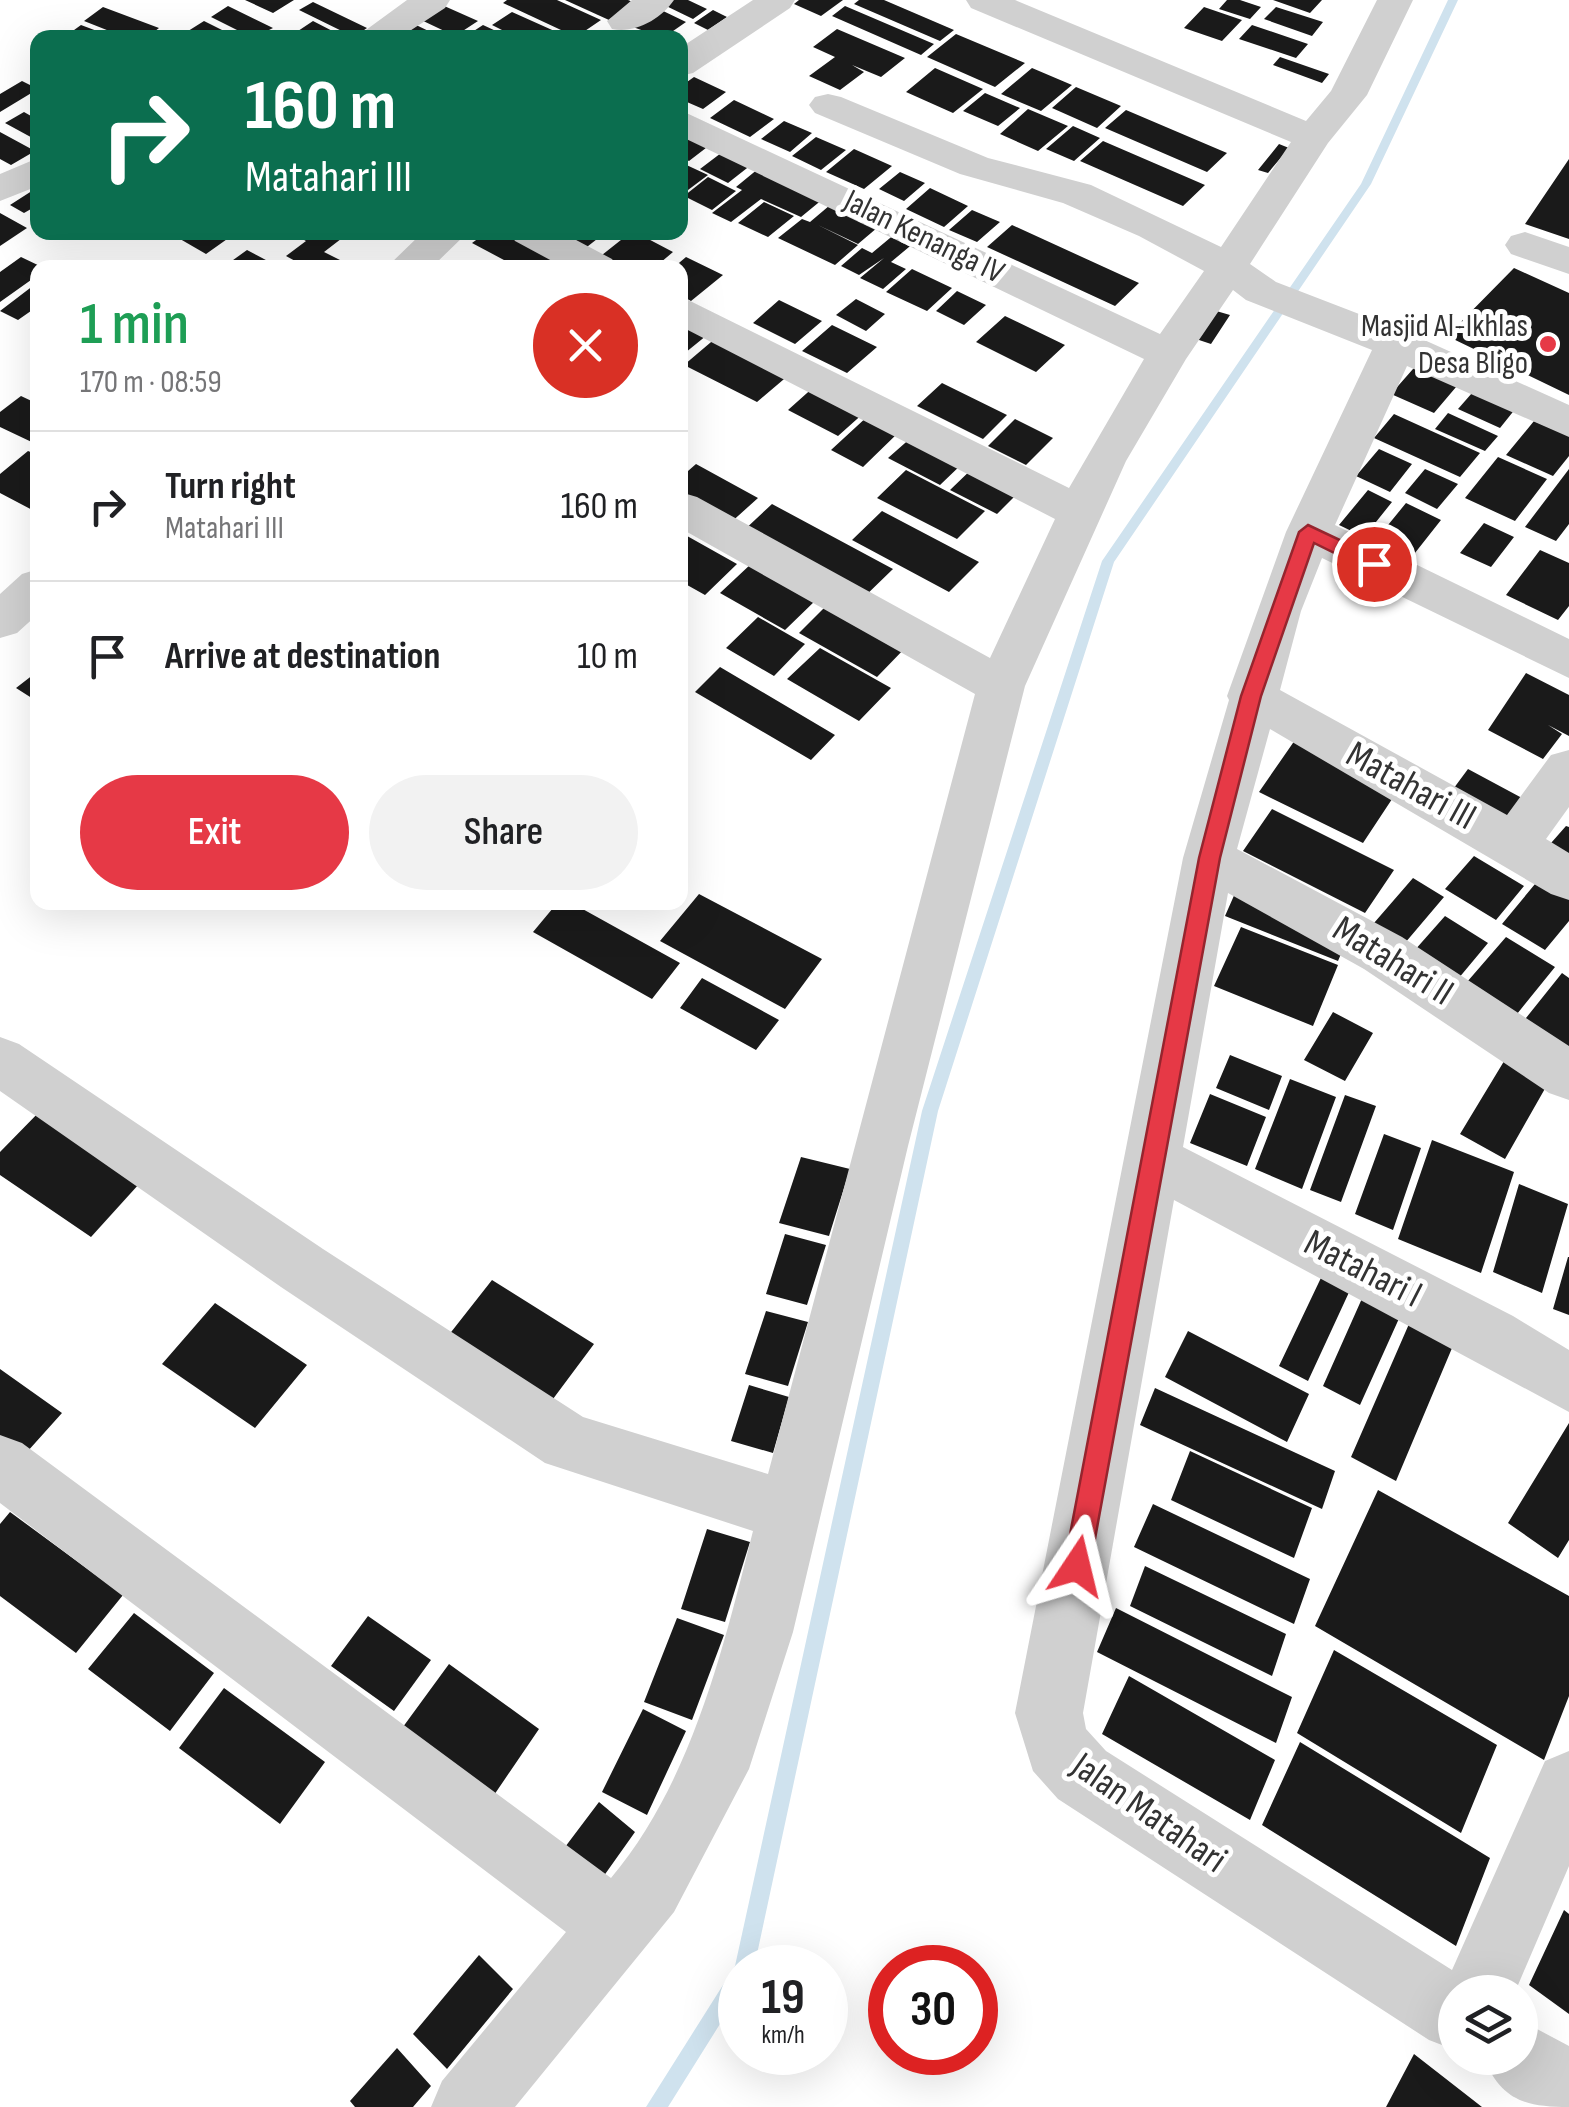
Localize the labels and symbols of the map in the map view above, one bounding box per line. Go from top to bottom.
street label: Jalan Kenanga IV [837,181,1011,293]
place label: Masjid Al-Ikhlas Desa Bligo [1361,307,1528,383]
marker: Masjid Al-Ikhlas Desa Bligo [1537,333,1559,355]
pin [1332,522,1417,607]
street label: Matahari III [1338,732,1484,840]
street label: Matahari II [1324,907,1462,1015]
street label: Matahari I [1297,1220,1429,1318]
position arrow [1025,1514,1129,1618]
street label: Jalan Matahari [1062,1743,1235,1883]
speed limit sign: 30 [868,1945,998,2075]

